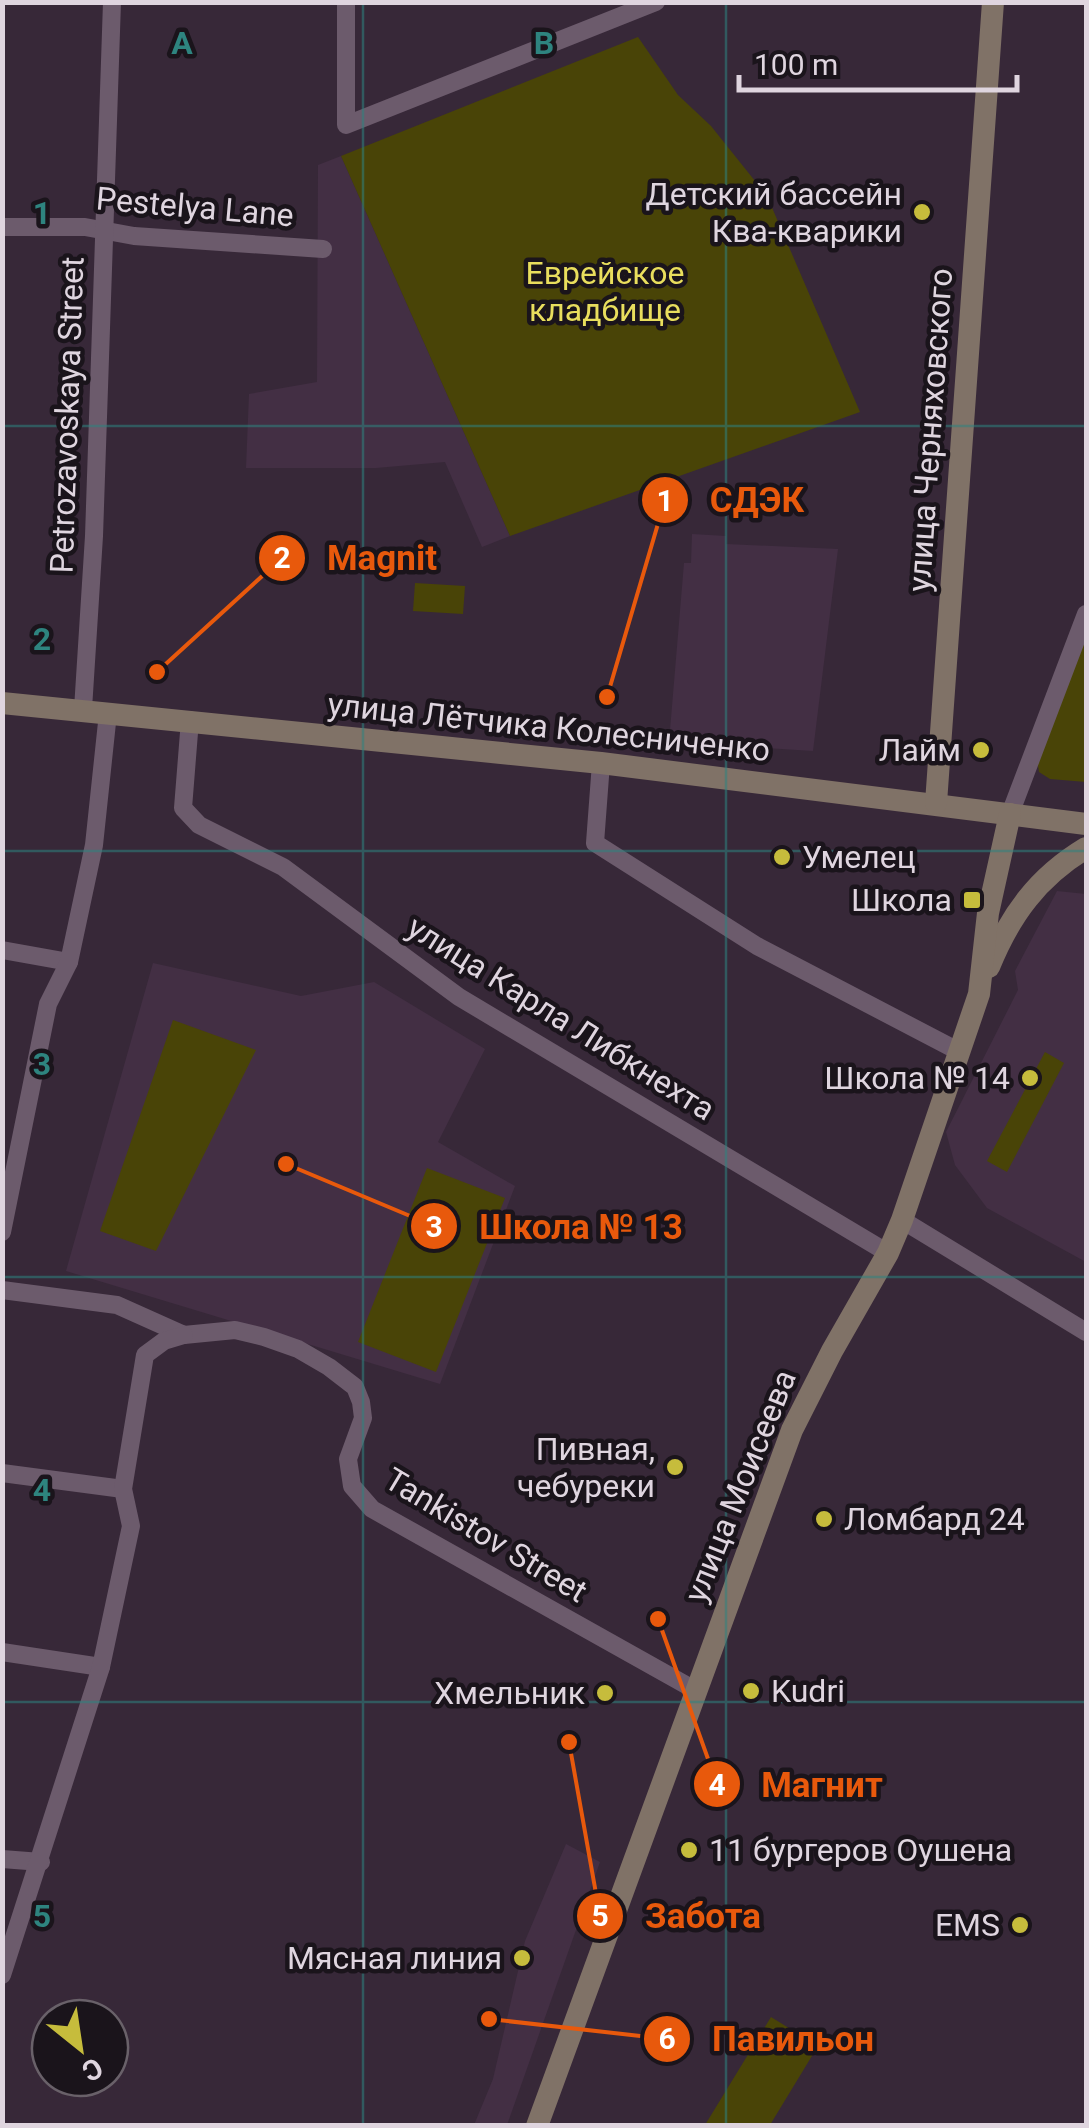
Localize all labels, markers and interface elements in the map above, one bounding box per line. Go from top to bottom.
text: A [171,24,193,62]
text: B [534,24,554,62]
scale bar [739,30,1016,92]
text: 100 m [754,47,838,82]
place label: Детский бассейн Ква-кварики [646,175,902,250]
street label: Pestelya Lane [95,179,295,235]
text: 1 [33,194,51,232]
marker: Детский бассейн Ква-кварики [911,201,933,223]
park label: Еврейское кладбище [526,254,684,329]
street label: Petrozavoskaya Street [42,256,92,574]
street label: улица Черняховского [900,267,960,593]
callout: СДЭК [640,468,825,533]
text: СДЭК [710,480,805,521]
text: 1 [656,483,674,518]
callout: Magnit [257,525,457,590]
text: Magnit [327,538,437,579]
text: 2 [273,540,291,575]
text: 2 [33,620,51,658]
street label: улица Лётчика Колесниченко [326,685,772,769]
place label: Лайм [879,731,961,769]
marker: Лайм [970,739,992,761]
place label: Умелец [802,838,916,876]
marker: Умелец [771,846,793,868]
place label: Школа [851,881,952,919]
marker: Школа [961,889,983,911]
street label: улица Карла Либкнехта [400,908,722,1128]
text: 3 [33,1045,51,1083]
place label: Школа № 14 [824,1059,1010,1097]
marker: Школа № 14 [1019,1067,1041,1089]
callout: Школа № 13 [409,1194,703,1259]
text: Школа № 13 [479,1207,683,1248]
text: 3 [425,1209,443,1244]
street label: улица Моисеева [676,1364,804,1608]
place label: Пивная, чебуреки [517,1430,655,1505]
marker: Пивная, чебуреки [664,1456,686,1478]
street label: Tankistov Street [378,1460,594,1610]
text: 4 [33,1471,51,1509]
place label: Ломбард 24 [844,1500,1025,1538]
marker: Ломбард 24 [813,1508,835,1530]
place label: Kudri [771,1672,845,1710]
place label: Хмельник [434,1674,585,1712]
marker: Kudri [740,1680,762,1702]
marker: Хмельник [594,1682,616,1704]
callout: Магнит [692,1752,903,1817]
text: Магнит [761,1765,883,1806]
text: 4 [708,1767,726,1802]
place label: 11 бургеров Оушена [709,1831,1012,1869]
marker: 11 бургеров Оушена [678,1839,700,1861]
callout: Забота [575,1883,781,1948]
text: Забота [645,1896,761,1937]
text: 5 [33,1897,51,1935]
text: 5 [591,1898,609,1933]
place label: EMS [935,1906,1000,1944]
marker: EMS [1009,1914,1031,1936]
place label: Мясная линия [287,1939,502,1977]
marker: Мясная линия [511,1947,533,1969]
north arrow [30,1998,130,2098]
callout: Павильон [642,2006,895,2071]
text: Павильон [712,2019,874,2060]
text: 6 [658,2021,676,2056]
text: С [76,2050,108,2088]

